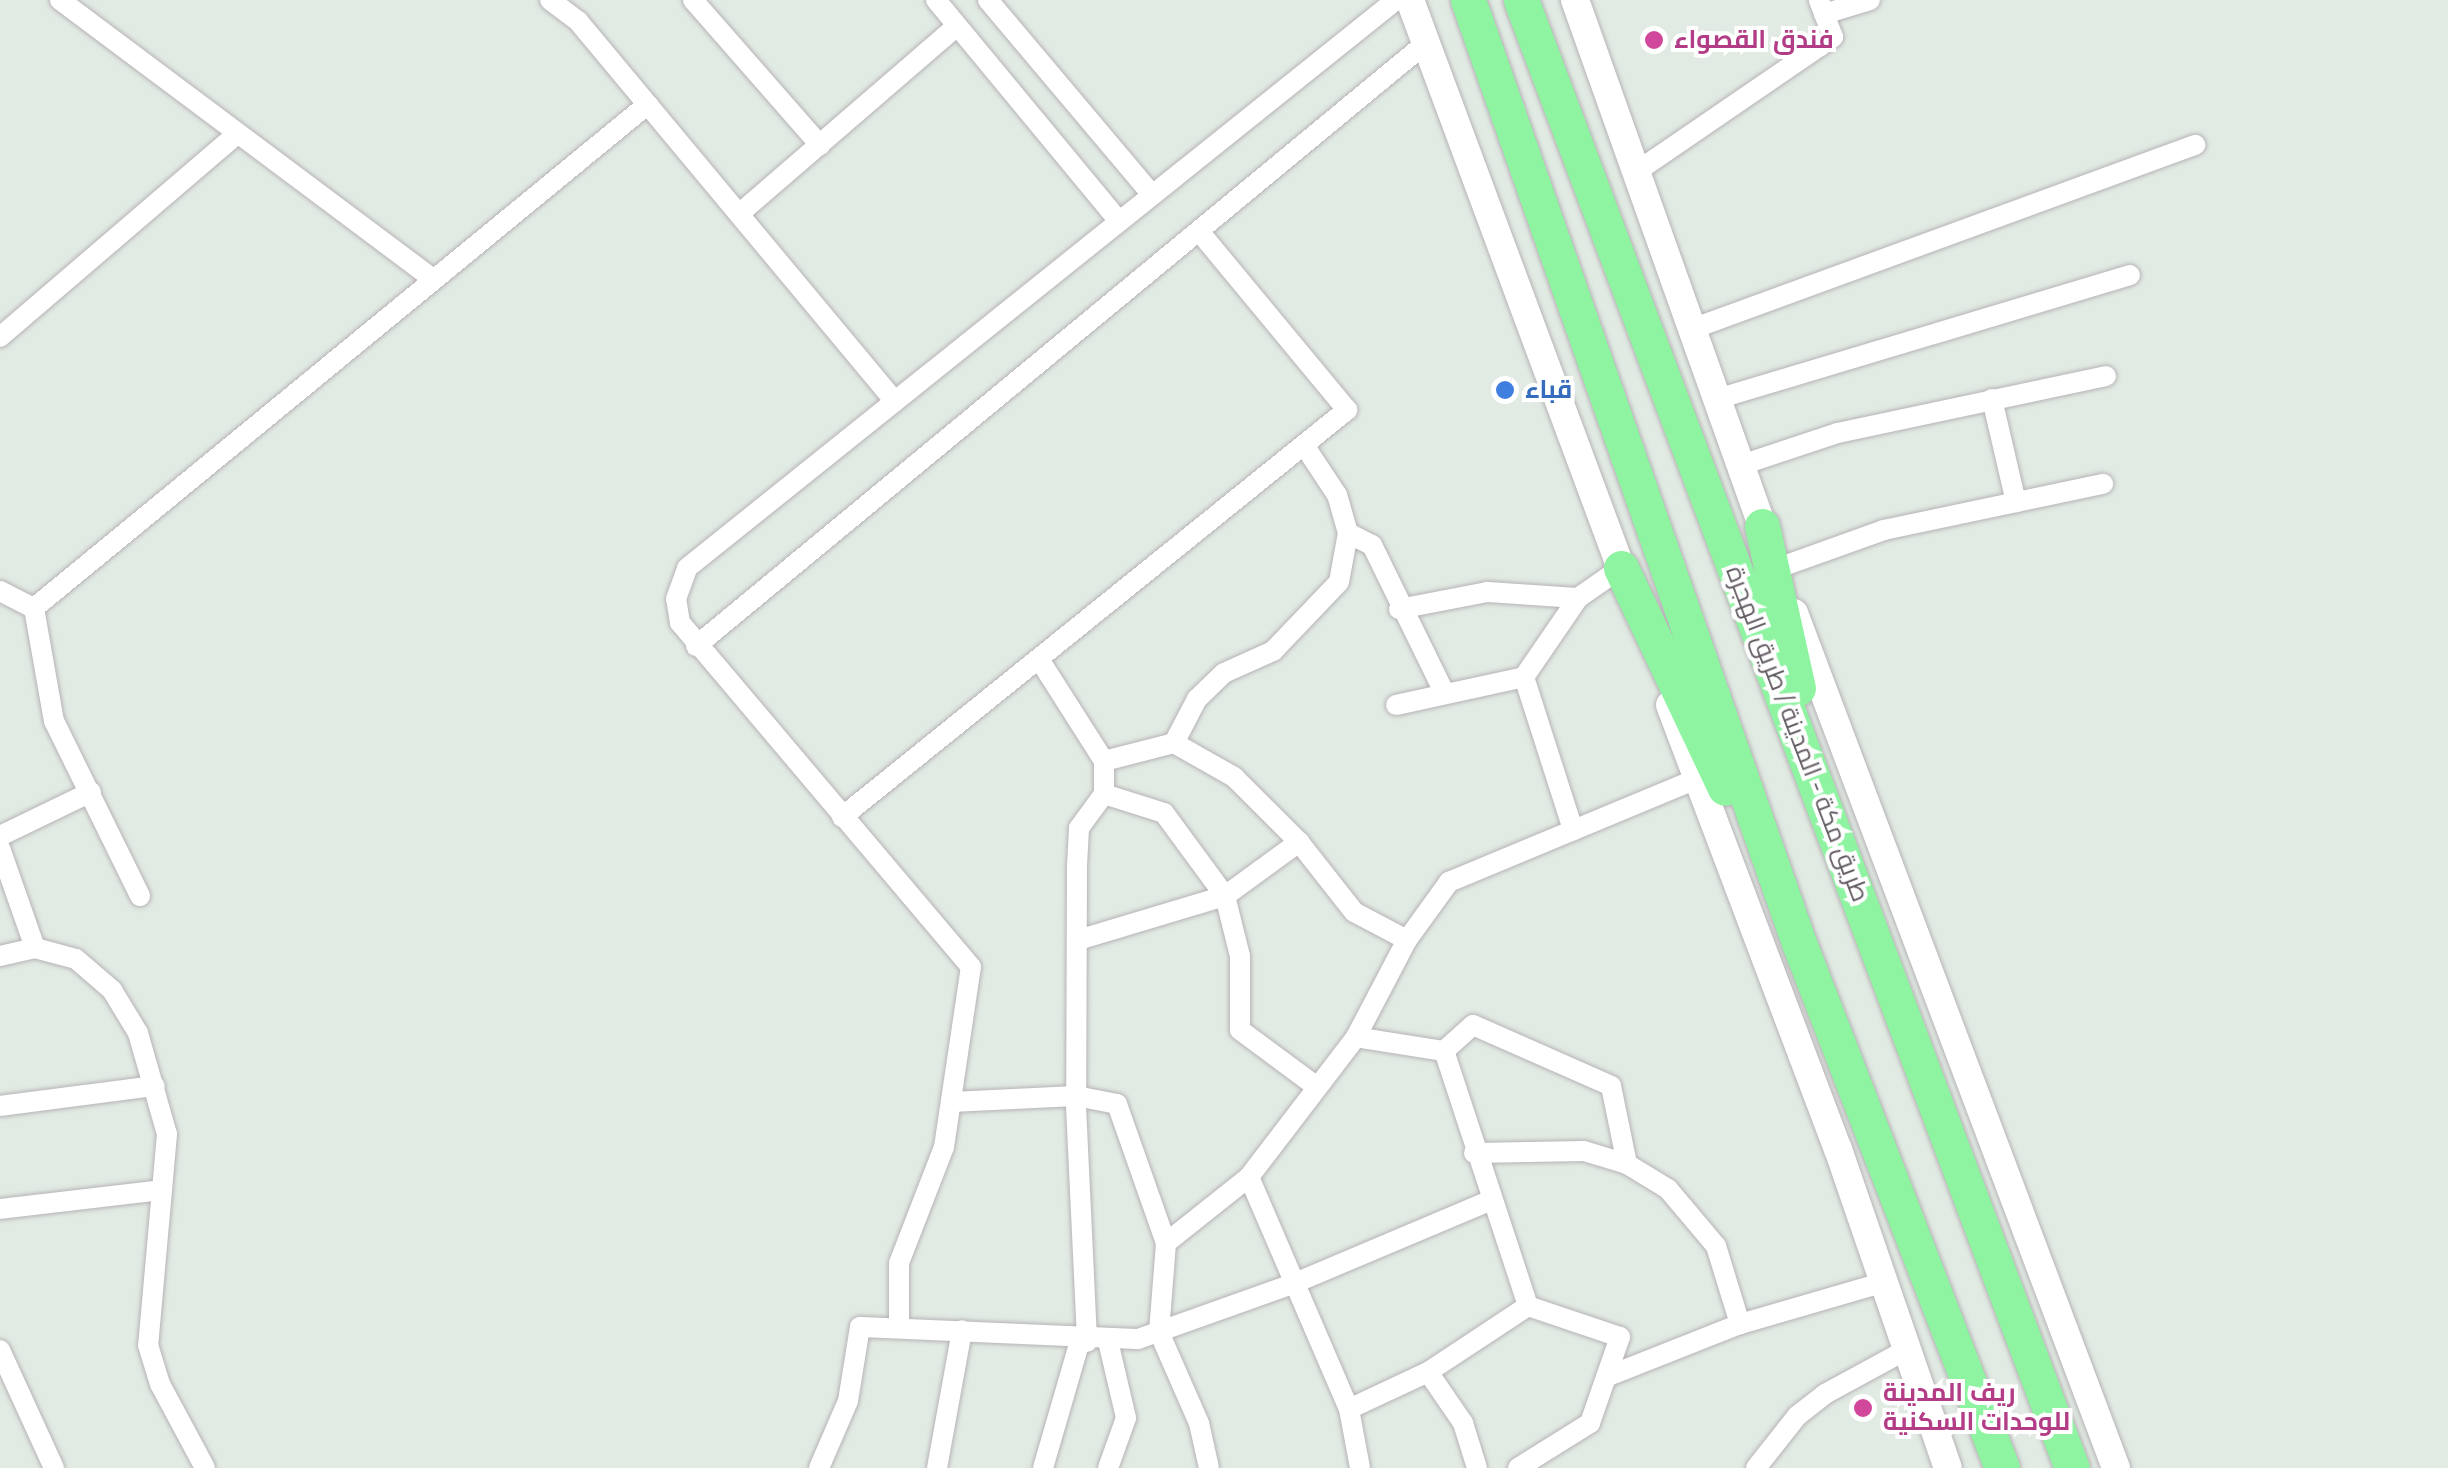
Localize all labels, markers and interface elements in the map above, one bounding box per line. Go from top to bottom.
place label: فندق القصواء [1674,25,1834,55]
marker: فندق القصواء [1643,29,1665,51]
place label: قباء [1525,375,1572,405]
marker: قباء [1494,379,1516,401]
street label: طريق مكة - المدينة / طريق الهجرة [1719,562,1875,906]
place label: ريف المدينة للوحدات السكنية [1883,1379,2070,1438]
marker: ريف المدينة للوحدات السكنية [1852,1397,1874,1419]

